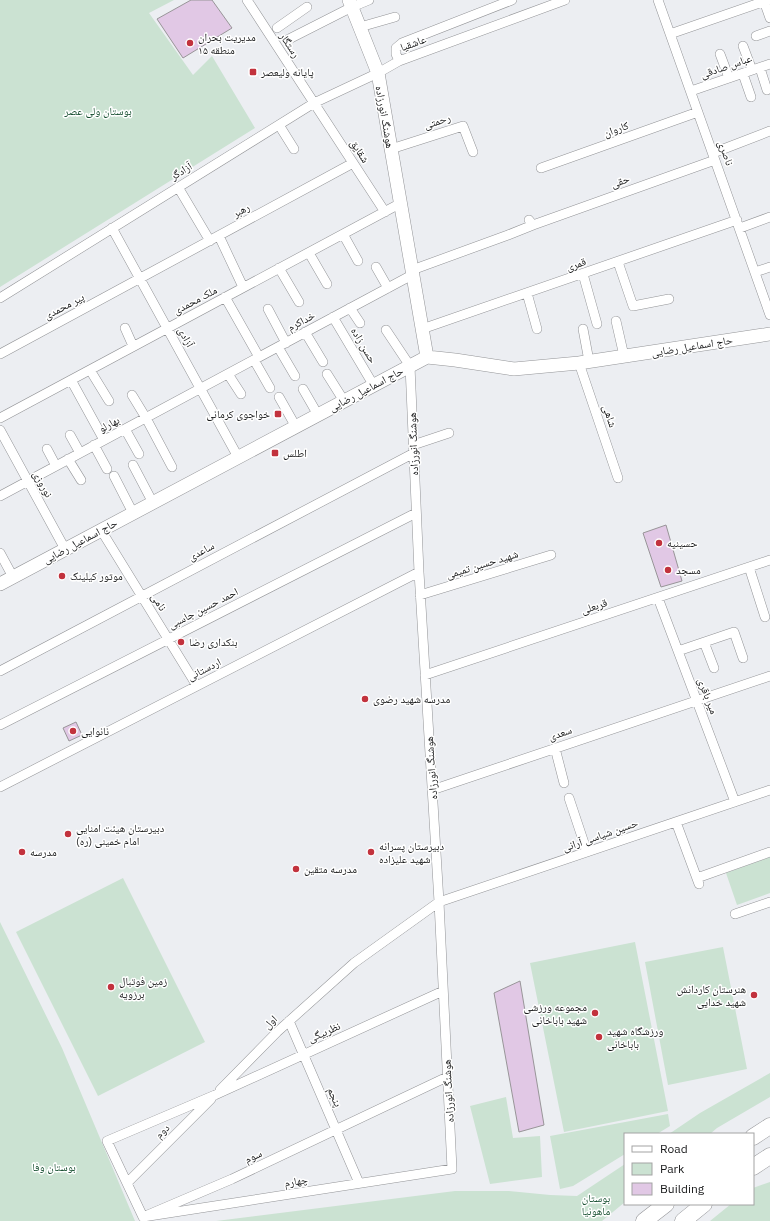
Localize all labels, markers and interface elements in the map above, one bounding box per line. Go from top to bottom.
street label: رستگار [276,29,303,60]
place label: مدیریت بحران منطقه ۱۵ [198,30,256,57]
street label: عاشقیا [398,32,428,54]
marker: مدیریت بحران منطقه ۱۵ [185,38,195,48]
street label: عباس صادقی [698,51,754,81]
place label: پایانه ولیعصر [260,65,314,79]
marker: پایانه ولیعصر [248,67,258,77]
street label: هوشنگ انورزاده [373,85,397,150]
park label: بوستان ولی عصر [63,104,132,118]
street label: رحمتی [422,110,452,132]
street label: کاروان [601,118,631,140]
street label: شقایق [347,137,373,165]
street label: ناصری [715,139,737,167]
street label: آزادگر [167,159,195,184]
street label: حقی [609,171,631,191]
street label: رهبر [229,200,252,221]
street label: قمری [564,254,588,274]
street label: ملک محمدی [171,283,219,317]
street label: پیر محمدی [41,289,87,323]
street label: خداکرم [285,308,317,334]
street label: آزادی [175,324,197,350]
street label: حسن زاده [348,325,380,365]
street label: حاج اسماعیل رضایی [650,333,734,359]
street label: حاج اسماعیل رضایی [326,364,406,414]
street label: شاهی [600,403,620,429]
place label: خواجوی کرمانی [206,407,270,421]
marker: خواجوی کرمانی [273,409,283,419]
street label: هوشنگ انورزاده [405,412,421,476]
street label: بهارلو [96,413,122,435]
place label: اطلس [283,446,307,460]
marker: اطلس [270,448,280,458]
street label: نوروزی [30,468,56,500]
street label: حاج اسماعیل رضایی [40,516,120,566]
place label: حسینیه [667,536,697,550]
street label: ساعدی [186,538,216,564]
marker: حسینیه [654,538,664,548]
street label: شهید حسین تمیمی [444,546,520,582]
place label: مسجد [676,563,701,577]
marker: مسجد [663,565,673,575]
place label: موتور کیلینک [70,569,123,583]
marker: موتور کیلینک [57,571,67,581]
street label: احمد حسین جاسبی [165,584,241,632]
street label: نامی [148,590,170,614]
street label: قربعلی [579,595,609,617]
place label: بنکداری رضا [189,635,237,649]
marker: بنکداری رضا [176,637,186,647]
street label: اردستانی [185,655,223,683]
street label: میر باقری [695,676,721,716]
place label: مدرسه شهید رضوی [373,692,450,706]
marker: مدرسه شهید رضوی [360,694,370,704]
street label: سعدی [546,723,574,743]
place label: نانوایی [81,724,109,738]
marker: نانوایی [68,726,78,736]
street label: هوشنگ انورزاده [422,736,440,800]
street label: حسین شیاسی آرانی [561,816,639,854]
place label: دبیرستان هیئت امنایی امام خمینی (ره) [76,821,165,848]
marker: دبیرستان هیئت امنایی امام خمینی (ره) [63,829,73,839]
place label: دبیرستان پسرانه شهید علیزاده [379,839,445,866]
place label: مدرسه [30,845,57,859]
marker: مدرسه [17,847,27,857]
marker: دبیرستان پسرانه شهید علیزاده [366,847,376,857]
place label: مدرسه متقین [304,862,357,876]
marker: مدرسه متقین [291,864,301,874]
place label: زمین فوتبال برزویه [119,974,167,1001]
marker: زمین فوتبال برزویه [106,982,116,992]
place label: هنرستان کاردانش شهید خدایی [677,982,746,1009]
marker: هنرستان کاردانش شهید خدایی [749,990,759,1000]
place label: مجموعه ورزشی شهید باباخانی [523,1000,587,1027]
marker: مجموعه ورزشی شهید باباخانی [590,1008,600,1018]
street label: اول [260,1012,280,1032]
street label: نظربیگی [306,1019,342,1045]
place label: ورزشگاه شهید باباخانی [607,1024,663,1051]
marker: ورزشگاه شهید باباخانی [594,1032,604,1042]
street label: هوشنگ انورزاده [439,1059,457,1123]
street label: پنجم [324,1085,346,1110]
street label: دوم [152,1120,173,1141]
legend [624,1133,754,1205]
text: Road [660,1141,688,1156]
street label: سوم [242,1146,264,1166]
park label: بوستان وفا [32,1160,76,1174]
text: Park [660,1161,685,1176]
street label: چهارم [283,1172,309,1190]
text: Building [660,1181,705,1196]
park label: بوستان ماهونیا [582,1191,610,1218]

